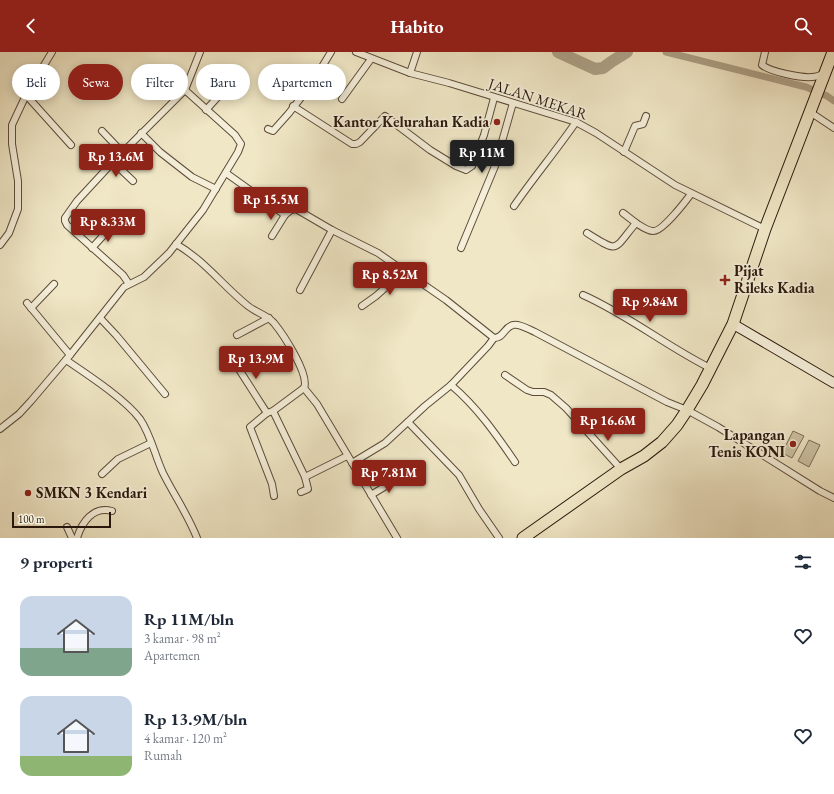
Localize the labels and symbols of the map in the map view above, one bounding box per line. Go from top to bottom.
street label: JALAN MEKAR [484,73,590,124]
place label: Kantor Kelurahan Kadia [333,112,489,131]
marker: Kantor Kelurahan Kadia [492,117,502,127]
pin: Rp 11M [449,140,515,174]
pin: Rp 13.6M [75,144,157,178]
pin: Rp 15.5M [230,187,312,221]
pin: Rp 8.33M [67,209,149,243]
place label: Pijat Rileks Kadia [734,261,815,297]
pin: Rp 8.52M [349,262,431,296]
marker: Pijat Rileks Kadia [719,274,731,286]
pin: Rp 9.84M [609,289,691,323]
pin: Rp 13.9M [215,346,297,380]
pin: Rp 16.6M [567,408,649,442]
place label: Lapangan Tenis KONI [708,425,786,461]
marker: Lapangan Tenis KONI [788,439,798,449]
pin: Rp 7.81M [348,460,430,494]
place label: SMKN 3 Kendari [36,483,148,502]
marker: SMKN 3 Kendari [23,488,33,498]
scale bar [12,510,111,529]

